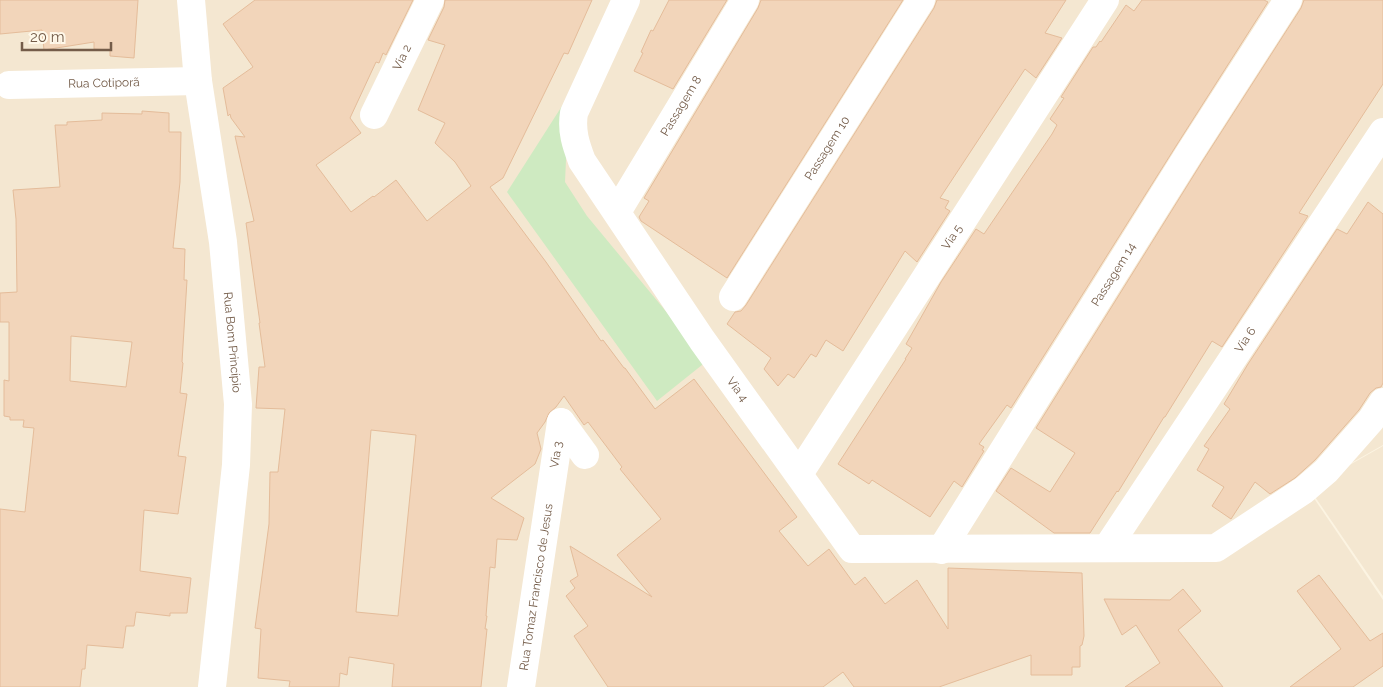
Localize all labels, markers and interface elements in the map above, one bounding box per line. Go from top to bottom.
scale bar [22,20,111,52]
text: 20 m [30,28,65,46]
street label: Via 2 [390,42,414,73]
street label: Passagem 8 [658,73,705,138]
street label: Rua Cotiporã [68,75,140,91]
street label: Passagem 10 [802,114,853,183]
street label: Via 5 [939,222,965,252]
street label: Passagem 14 [1088,240,1139,309]
street label: Rua Bom Princípio [221,291,244,393]
street label: Via 6 [1232,324,1259,355]
street label: Via 4 [724,374,751,405]
street label: Via 3 [547,440,565,469]
street label: Rua Tomaz Francisco de Jesus [517,503,556,672]

